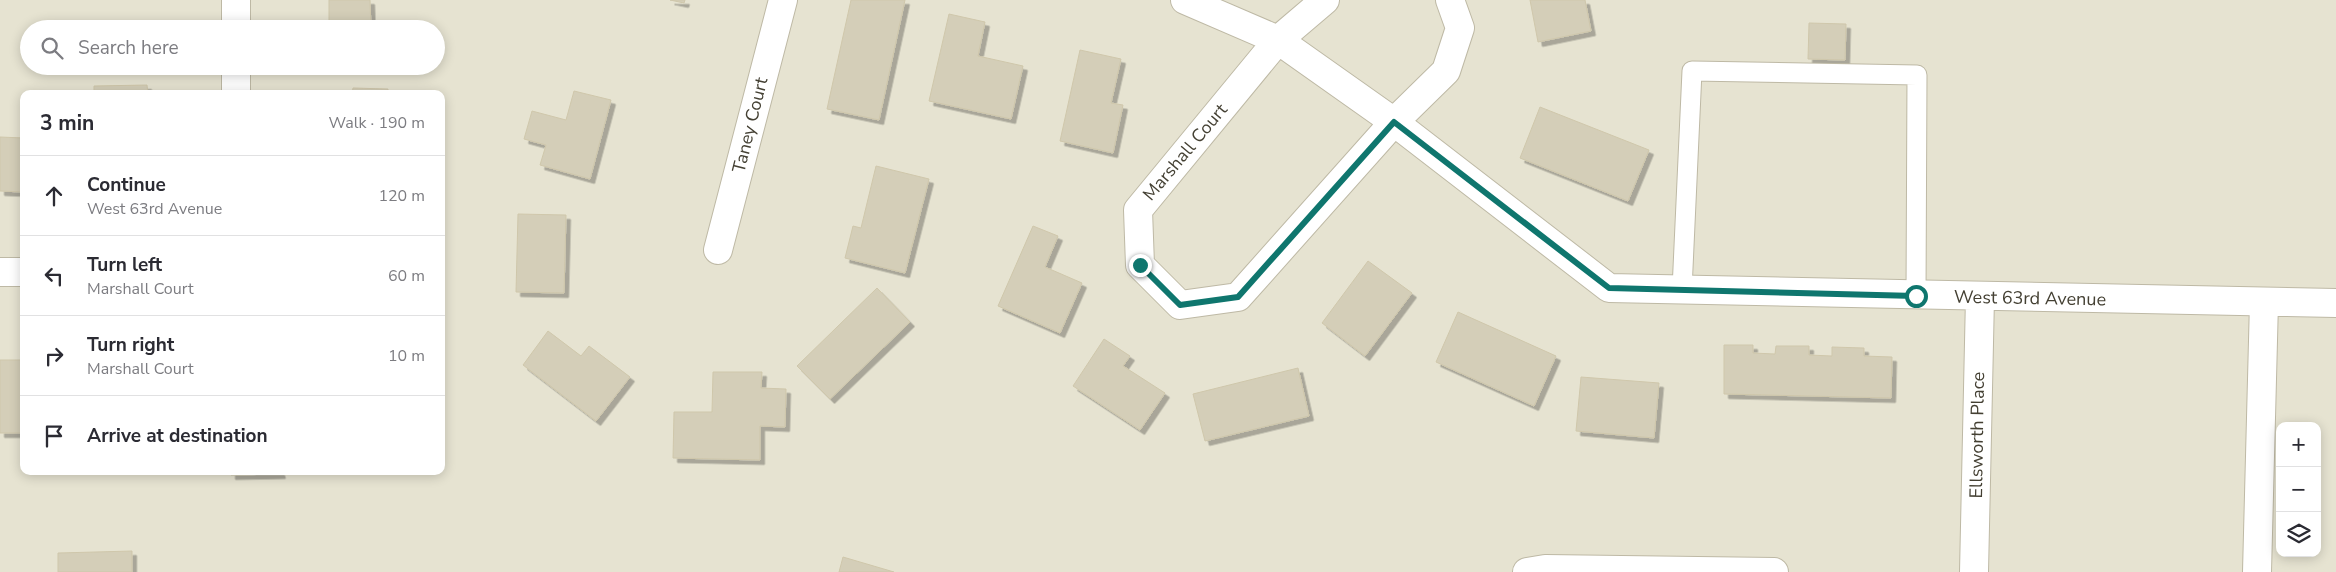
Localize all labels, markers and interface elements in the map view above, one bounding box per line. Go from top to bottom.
search box [20,20,445,75]
icon: search [38,34,66,62]
text: Search here [78,35,179,61]
street label: Taney Court [727,74,774,175]
street label: Marshall Court [1137,98,1233,206]
text: 3 min [40,109,94,137]
text: Walk · 190 m [329,112,425,134]
text: Continue [87,172,166,198]
icon: ahead [40,182,68,210]
text: 120 m [378,185,425,207]
text: West 63rd Avenue [87,198,222,220]
text: Turn left [87,252,162,278]
route end [1129,254,1152,277]
icon: left [40,262,68,290]
text: 60 m [388,265,425,287]
text: Marshall Court [87,278,194,300]
route start [1905,285,1928,308]
street label: West 63rd Avenue [1954,285,2106,311]
text: Turn right [87,332,174,358]
icon: right [40,342,68,370]
text: 10 m [388,345,425,367]
text: Marshall Court [87,358,194,380]
street label: Ellsworth Place [1964,371,1990,499]
icon: arrive [40,422,68,450]
map controls [2276,422,2321,557]
button: + [2276,422,2321,467]
text: Arrive at destination [87,423,268,449]
button: − [2276,467,2321,512]
button: layers [2276,512,2321,557]

